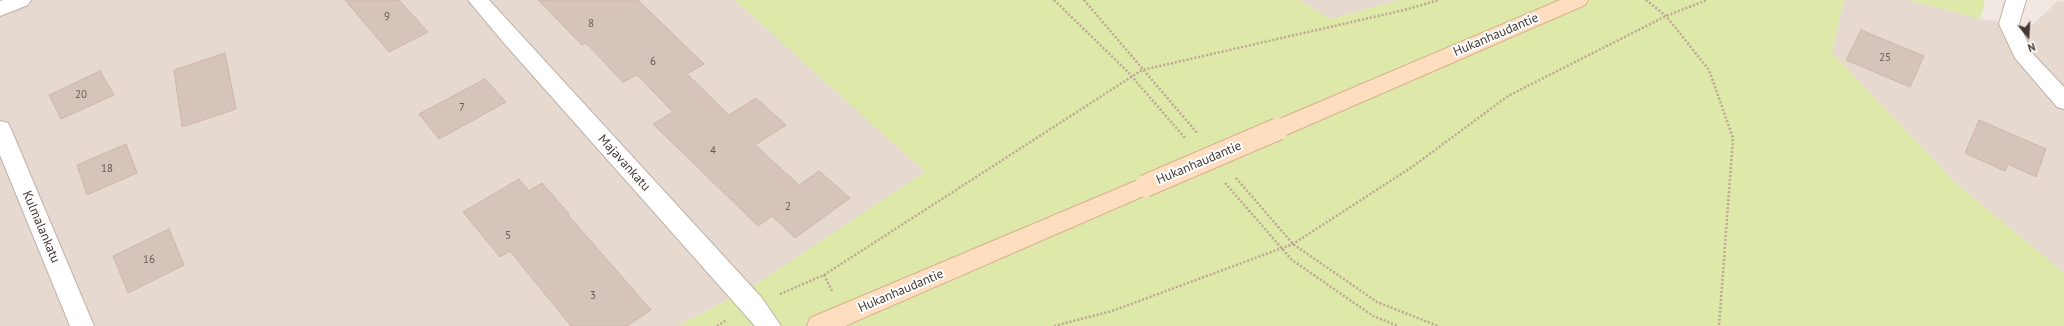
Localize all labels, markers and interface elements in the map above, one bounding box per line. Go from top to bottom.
house number: 9 [384,10,390,24]
street label: Hukanhaudantie [1451,10,1541,60]
north arrow [2008,16,2048,56]
house number: 8 [588,17,594,31]
text: N [2026,40,2037,55]
house number: 25 [1879,51,1891,65]
house number: 6 [650,55,656,69]
house number: 20 [75,88,87,102]
house number: 7 [459,101,465,115]
street label: Majavankatu [595,132,653,194]
street label: Hukanhaudantie [1154,138,1244,188]
house number: 4 [710,144,716,158]
house number: 18 [101,162,113,176]
street label: Kulmalankatu [19,189,63,265]
house number: 2 [785,200,791,214]
house number: 5 [505,229,511,243]
house number: 16 [143,253,155,267]
street label: Hukanhaudantie [856,266,946,316]
house number: 3 [590,289,596,303]

